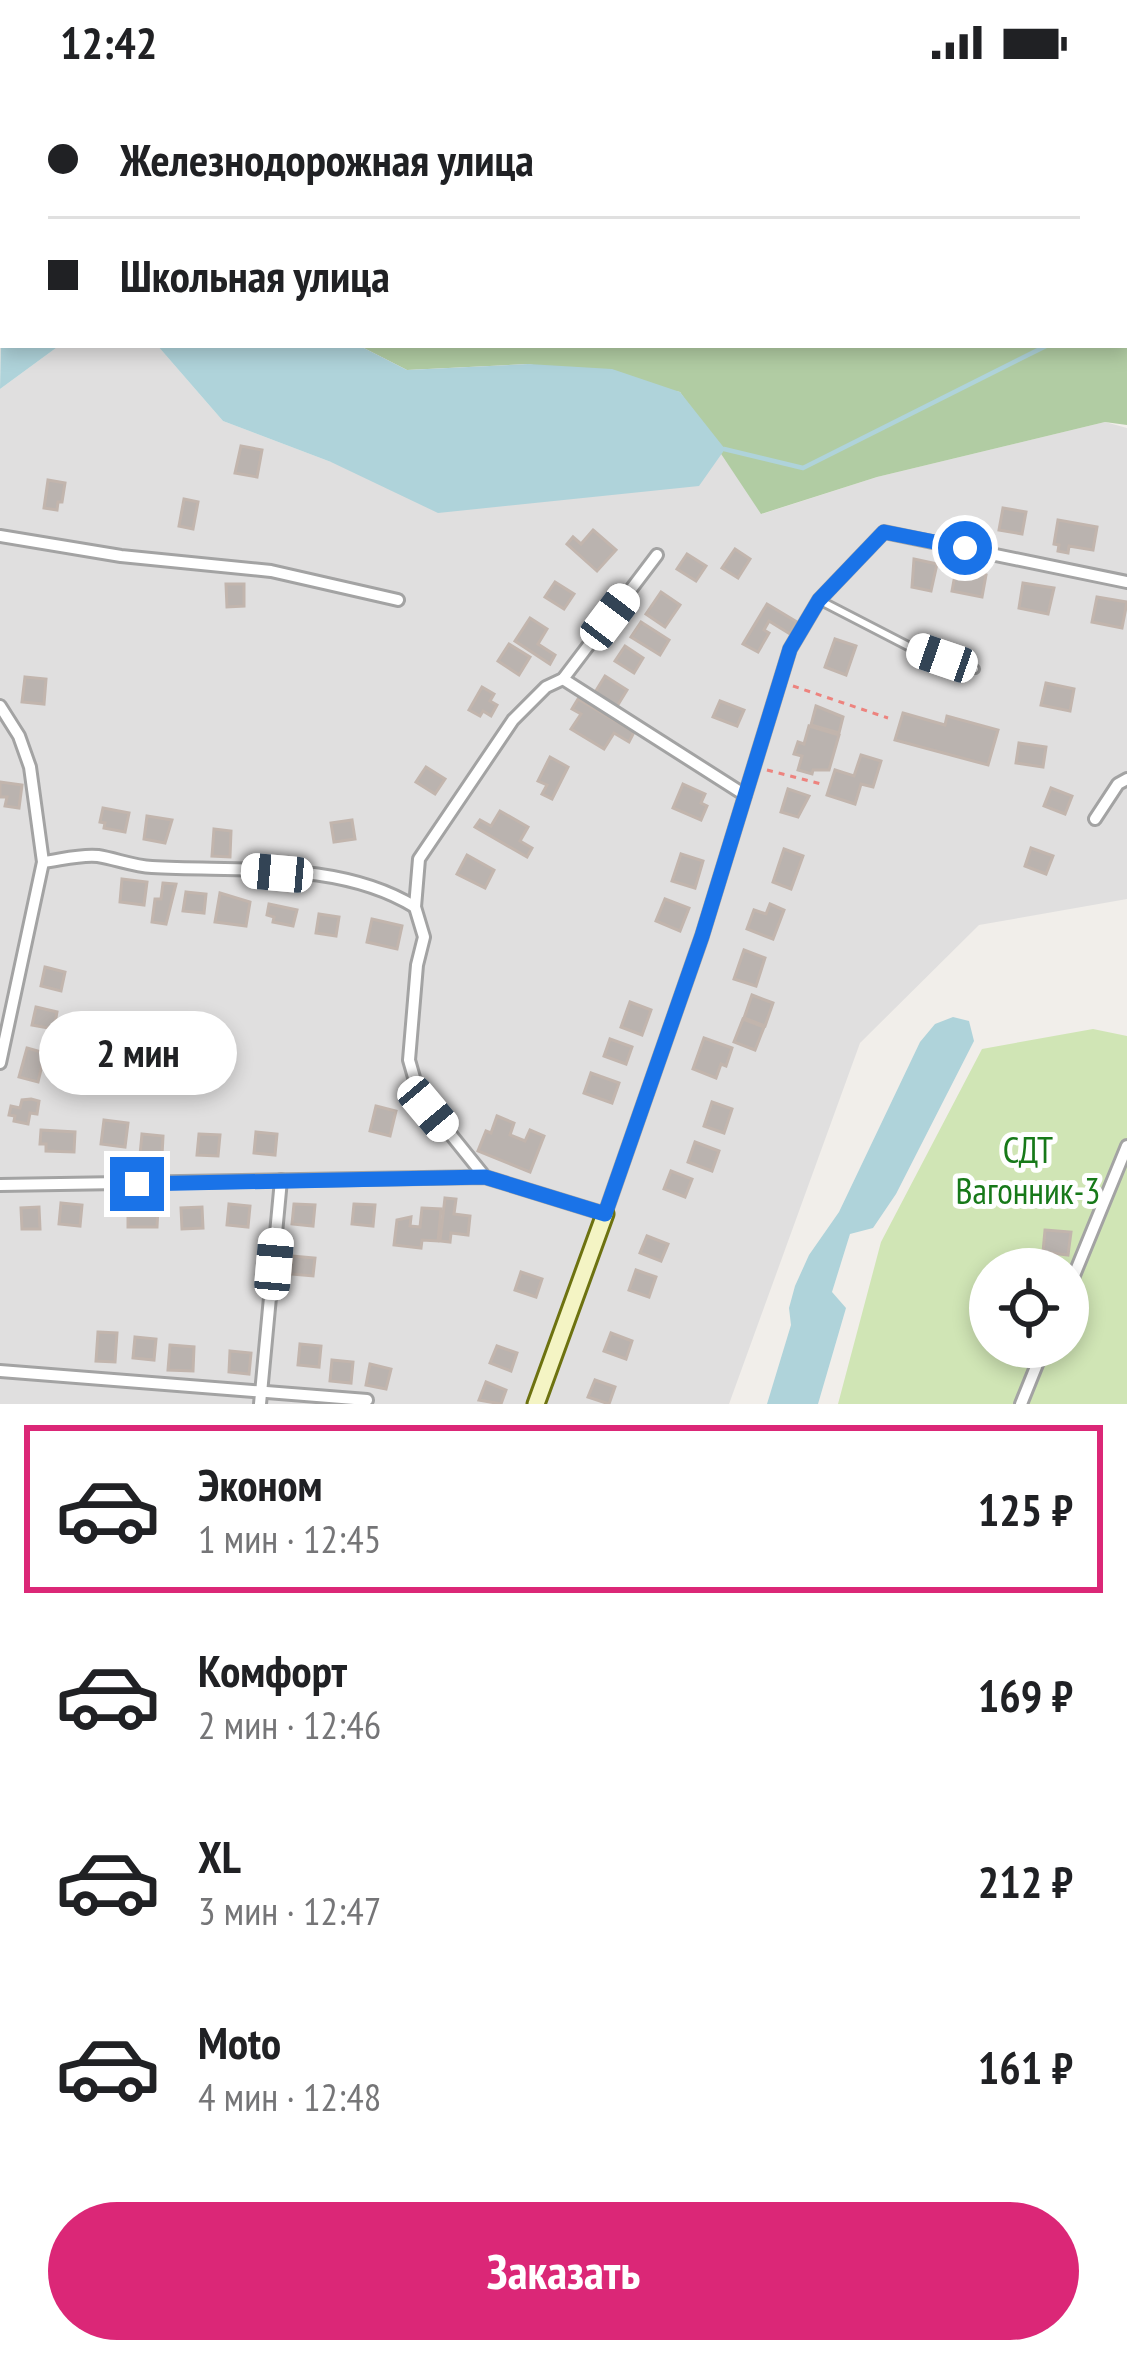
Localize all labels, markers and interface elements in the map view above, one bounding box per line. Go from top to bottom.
text: 12:42 [60,13,157,71]
text: Железнодорожная улица [120,130,534,188]
text: Школьная улица [120,246,390,304]
route start [938,521,992,575]
car [574,577,646,657]
car [902,629,982,687]
car [240,852,314,894]
callout: 2 мин [38,1010,236,1094]
text: 2 мин [96,1027,180,1078]
car [391,1070,465,1148]
park label: СДТ Вагонник-3 [956,1126,1100,1214]
route end [110,1157,164,1211]
car [253,1227,295,1301]
map controls [969,1248,1089,1368]
button: locate [969,1248,1089,1368]
icon: car [54,1455,162,1563]
text: Эконом [198,1455,322,1513]
text: 125 ₽ [978,1480,1073,1538]
text: 1 мин · 12:45 [198,1513,381,1564]
icon: car [54,1641,162,1749]
text: Комфорт [198,1641,347,1699]
text: 169 ₽ [978,1666,1073,1724]
text: 2 мин · 12:46 [198,1699,381,1750]
icon: car [54,1827,162,1935]
text: XL [198,1827,241,1885]
text: 212 ₽ [978,1852,1073,1910]
text: 3 мин · 12:47 [198,1885,381,1936]
icon: car [54,2013,162,2121]
text: Moto [198,2013,281,2071]
text: 161 ₽ [978,2038,1073,2096]
text: 4 мин · 12:48 [198,2071,381,2122]
button: Заказать [48,2202,1079,2340]

